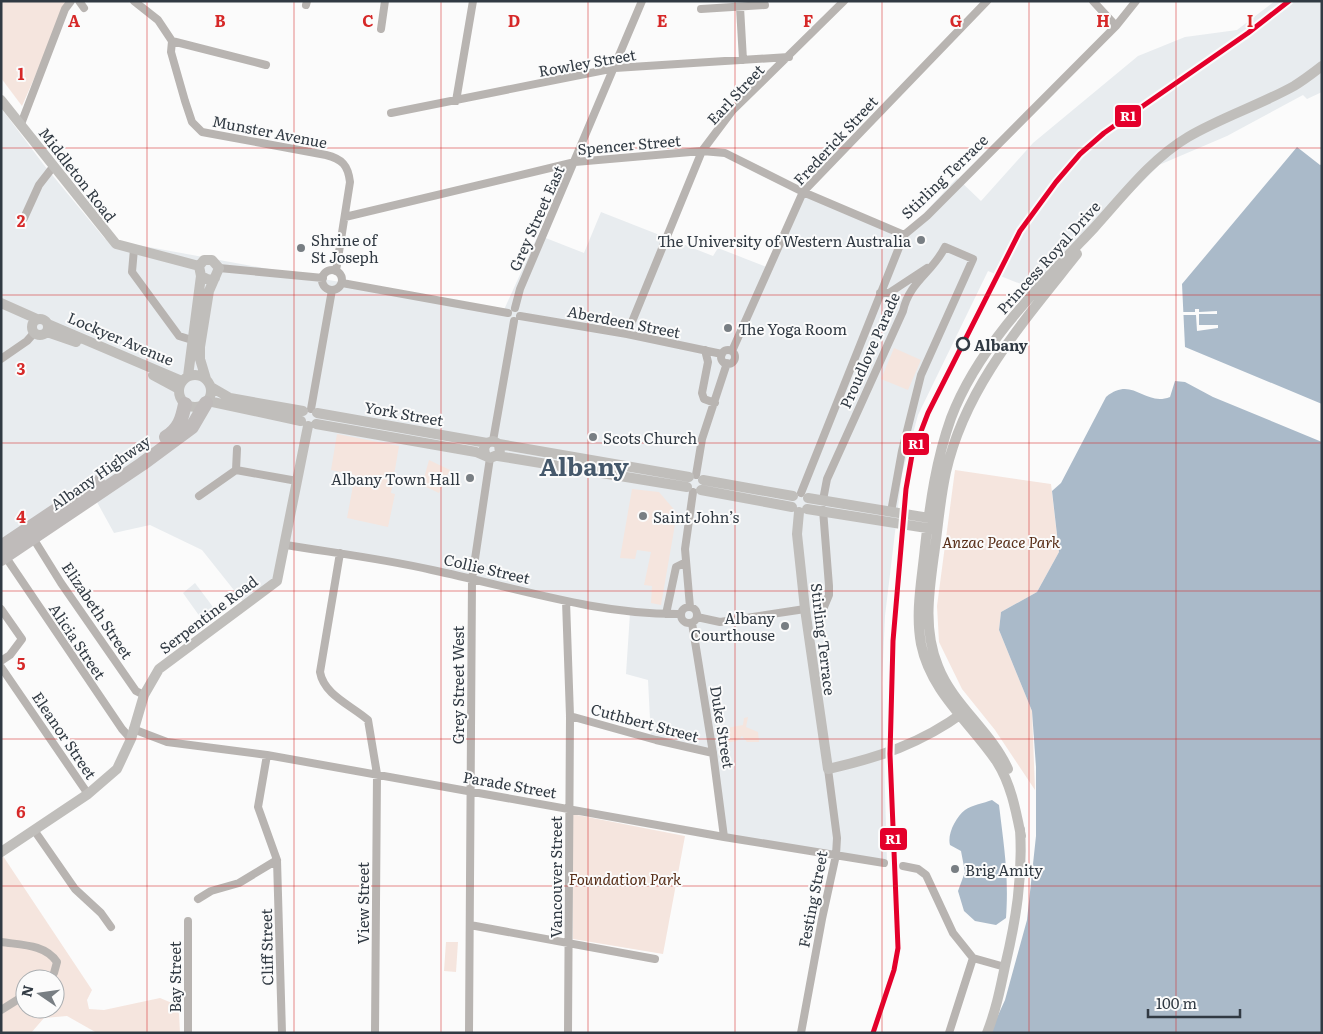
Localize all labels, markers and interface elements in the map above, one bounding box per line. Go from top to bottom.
text: A [68,8,80,32]
text: B [214,8,226,32]
text: C [362,8,374,32]
text: D [508,8,520,32]
text: E [657,8,668,32]
text: F [803,8,813,32]
text: G [950,8,962,32]
text: H [1096,8,1110,32]
text: I [1247,8,1253,32]
street label: Rowley Street [536,42,638,82]
street label: Earl Street [701,59,769,129]
text: 1 [18,61,25,85]
street label: Frederick Street [787,90,883,190]
line badge: R1 [1114,104,1142,128]
text: R1 [1120,105,1136,125]
street label: Munster Avenue [211,109,330,153]
street label: Middleton Road [34,122,122,226]
street label: Spencer Street [576,128,682,160]
street label: Stirling Terrace [895,128,993,224]
street label: Grey Street East [502,161,570,275]
street label: Princess Royal Drive [991,195,1105,319]
text: 2 [17,208,26,232]
place label: Shrine of St Joseph [311,228,379,268]
place label: The University of Western Australia [657,229,912,252]
marker: The University of Western Australia [915,234,927,246]
marker: Shrine of St Joseph [295,242,307,254]
street label: Proudlove Parade [833,288,905,412]
street label: Aberdeen Street [566,299,682,343]
street label: Lockyer Avenue [64,305,178,371]
place label: The Yoga Room [738,317,847,340]
marker: The Yoga Room [722,322,734,334]
place label: Albany [974,333,1029,356]
marker: Albany [956,337,970,351]
text: 3 [17,356,26,380]
street label: York Street [363,395,445,431]
place label: Scots Church [603,426,697,449]
street label: Albany Highway [45,429,155,515]
marker: Scots Church [587,431,599,443]
line badge: R1 [902,432,930,456]
text: R1 [908,433,924,453]
district label: Albany [539,447,630,484]
place label: Albany Town Hall [331,467,460,490]
marker: Albany Town Hall [464,472,476,484]
text: 4 [16,504,26,528]
place label: Saint John’s [653,505,740,528]
marker: Saint John’s [637,510,649,522]
park label: Anzac Peace Park [942,530,1061,553]
street label: Collie Street [442,547,532,589]
street label: Elizabeth Street [57,557,139,663]
street label: Serpentine Road [154,569,262,659]
street label: Stirling Terrace [806,582,842,697]
street label: Alicia Street [44,598,112,684]
place label: Albany Courthouse [691,606,775,646]
marker: Albany Courthouse [779,620,791,632]
street label: Grey Street West [446,626,469,744]
text: 5 [17,651,26,675]
street label: Duke Street [705,684,741,770]
street label: Eleanor Street [27,686,103,784]
street label: Cuthbert Street [589,697,701,747]
street label: Parade Street [461,764,559,804]
text: 6 [16,799,26,823]
street label: Vancouver Street [544,816,567,938]
line badge: R1 [879,827,908,851]
text: R1 [885,828,901,848]
street label: Festing Street [791,849,833,949]
place label: Brig Amity [965,858,1043,881]
street label: View Street [351,862,374,944]
marker: Brig Amity [949,863,961,875]
park label: Foundation Park [569,867,682,890]
street label: Cliff Street [254,908,278,986]
street label: Bay Street [163,941,186,1013]
north arrow [15,969,65,1019]
text: N [15,983,37,999]
scale bar [1148,986,1240,1018]
text: 100 m [1156,991,1197,1014]

